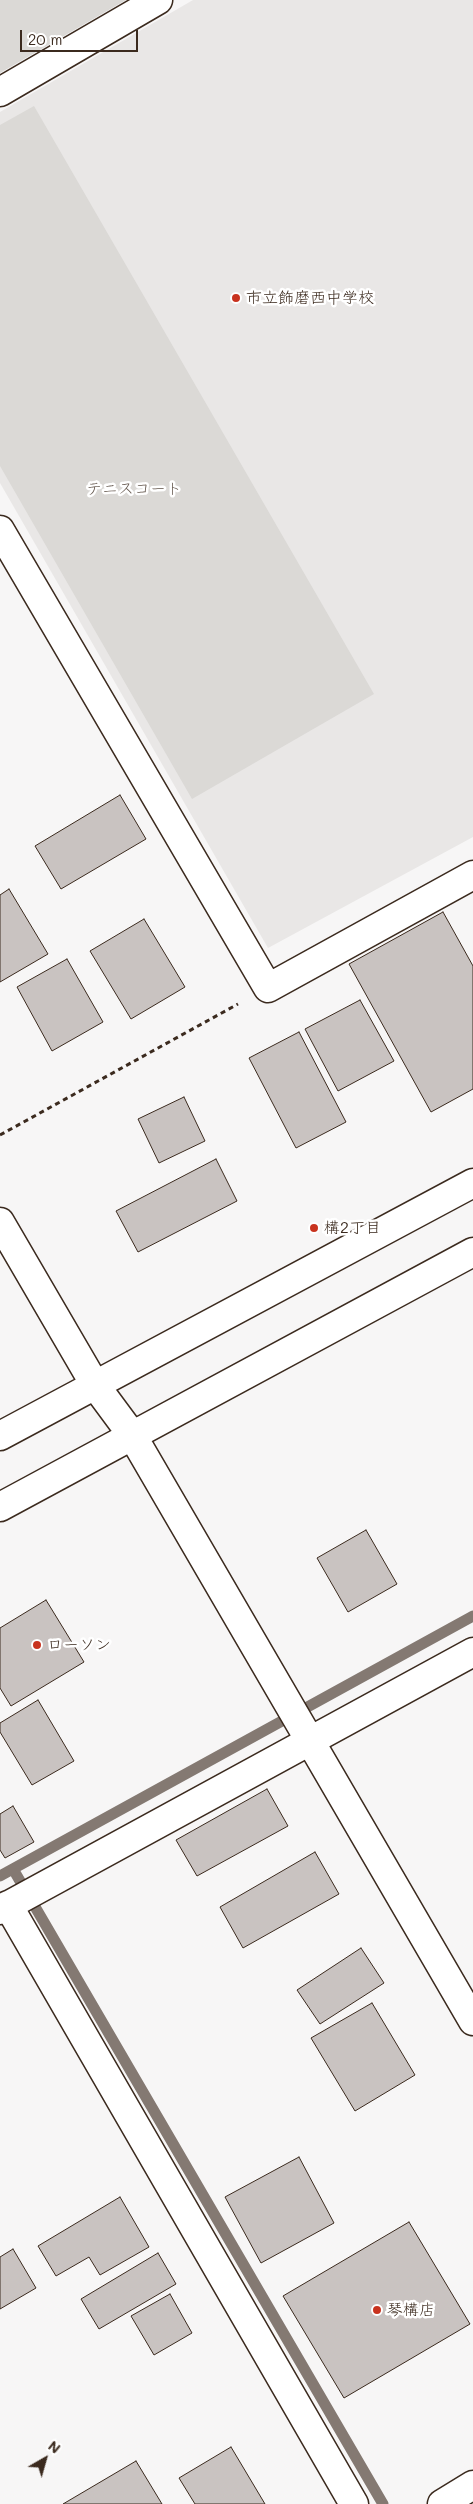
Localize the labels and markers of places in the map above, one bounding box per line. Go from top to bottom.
place label: 市立飾磨西中学校 [246,288,374,308]
marker: 市立飾磨西中学校 [230,292,242,304]
place label: 構2丁目 [324,1218,381,1238]
marker: 構2丁目 [308,1222,320,1234]
place label: ローソン [47,1635,111,1655]
marker: ローソン [31,1639,43,1651]
place label: 琴構店 [387,2300,435,2320]
marker: 琴構店 [371,2304,383,2316]

